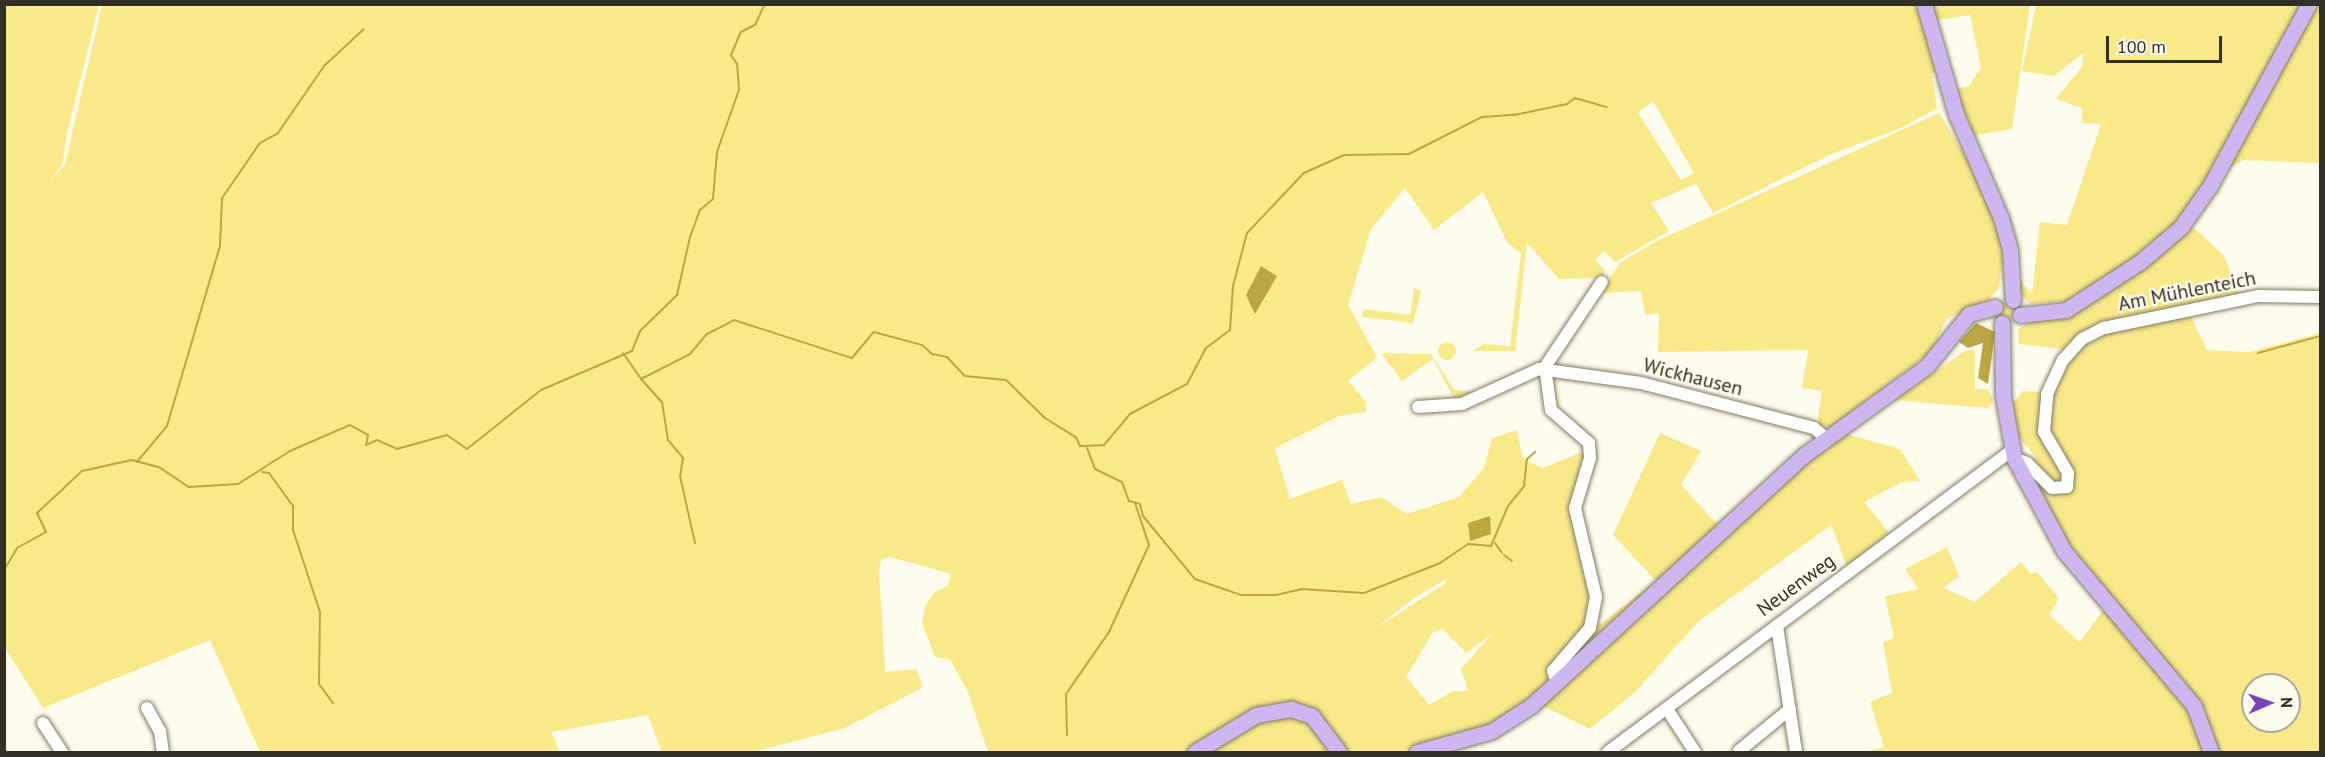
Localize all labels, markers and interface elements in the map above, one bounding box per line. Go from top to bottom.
scale bar [2109,24,2224,62]
text: 100 m [2117,35,2166,58]
street label: Am Mühlenteich [2116,266,2258,316]
street label: Wickhausen [1641,353,1745,401]
street label: Neuenweg [1752,549,1840,621]
north arrow [2241,673,2301,733]
text: N [2277,697,2297,708]

